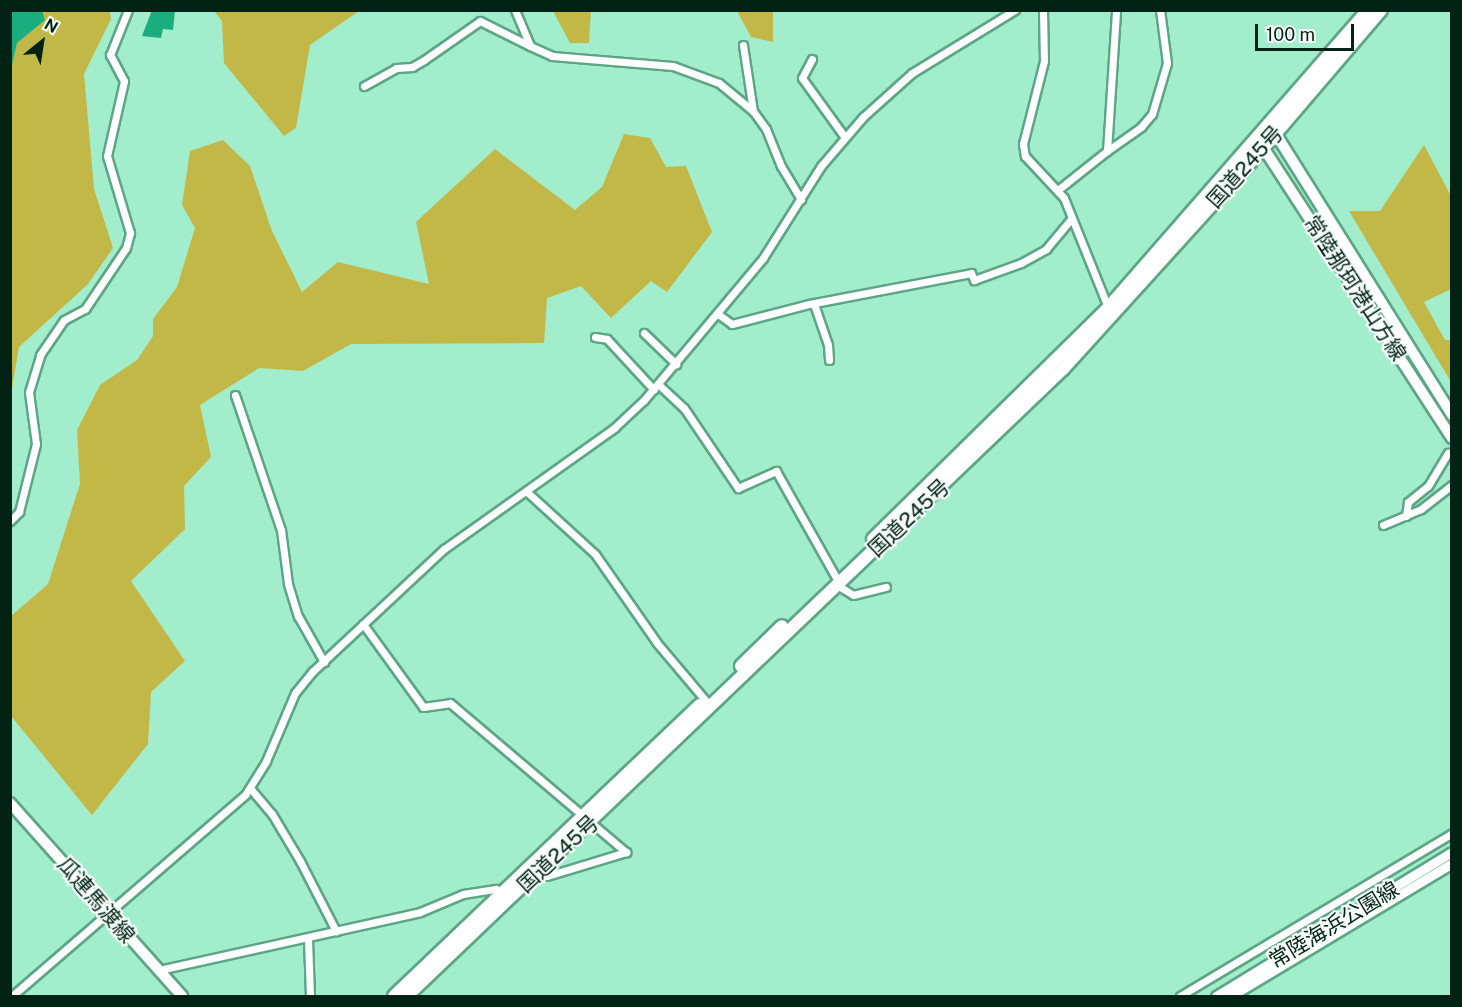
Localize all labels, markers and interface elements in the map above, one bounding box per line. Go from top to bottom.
north arrow [12,12,72,72]
scale bar [1258,12,1357,50]
text: N [41,15,61,37]
text: 100 m [1266,24,1315,45]
street label: 国道245号 [1202,121,1288,213]
street label: 常陸那珂港山方線 [1299,211,1411,365]
street label: 国道245号 [863,474,955,562]
street label: 国道245号 [512,810,604,898]
street label: 瓜連馬渡線 [52,852,140,948]
street label: 常陸海浜公園線 [1265,876,1403,974]

